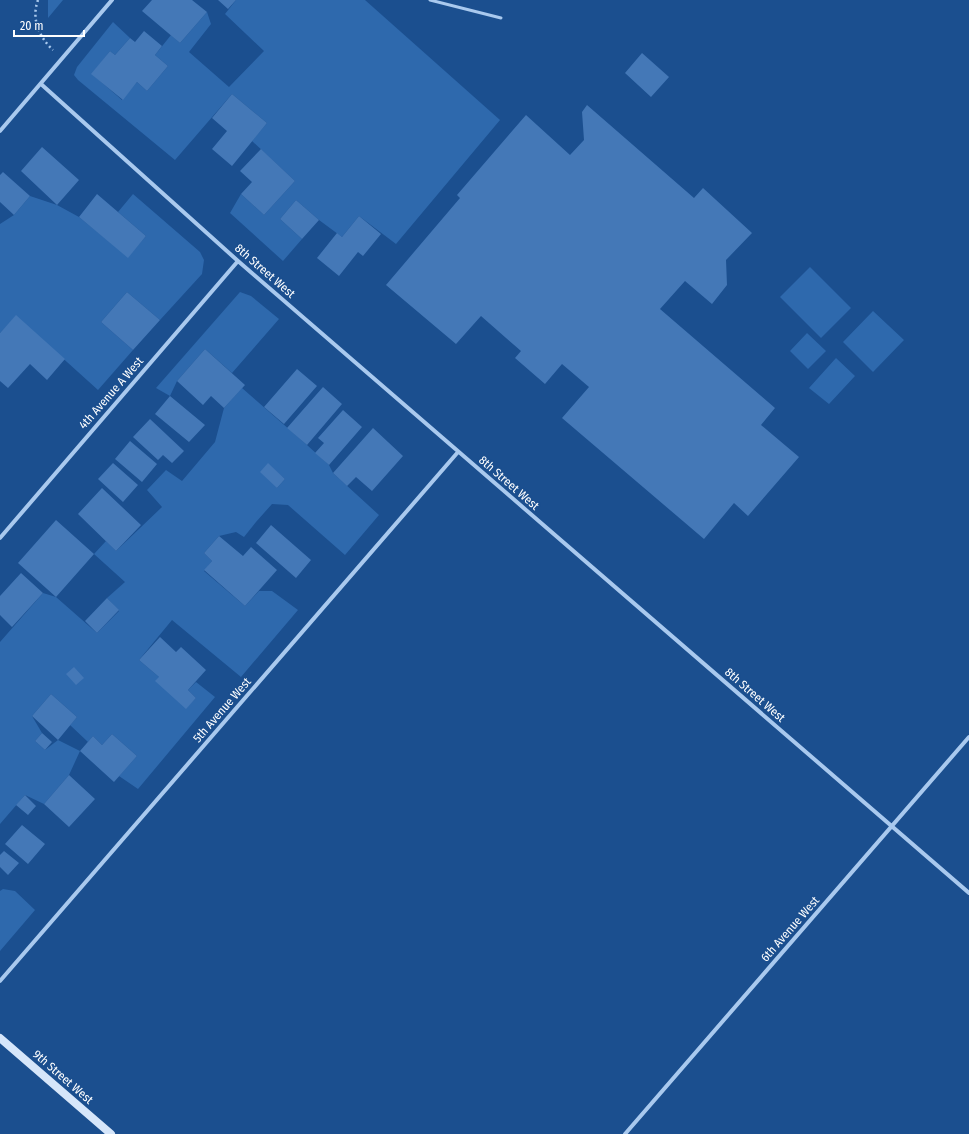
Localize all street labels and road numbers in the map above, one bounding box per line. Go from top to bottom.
street label: 8th Street West [232,241,298,301]
street label: 4th Avenue A West [76,354,146,432]
street label: 8th Street West [476,453,542,513]
street label: 8th Street West [722,665,788,725]
street label: 5th Avenue West [190,675,254,745]
street label: 6th Avenue West [758,894,822,964]
street label: 9th Street West [30,1047,96,1107]

